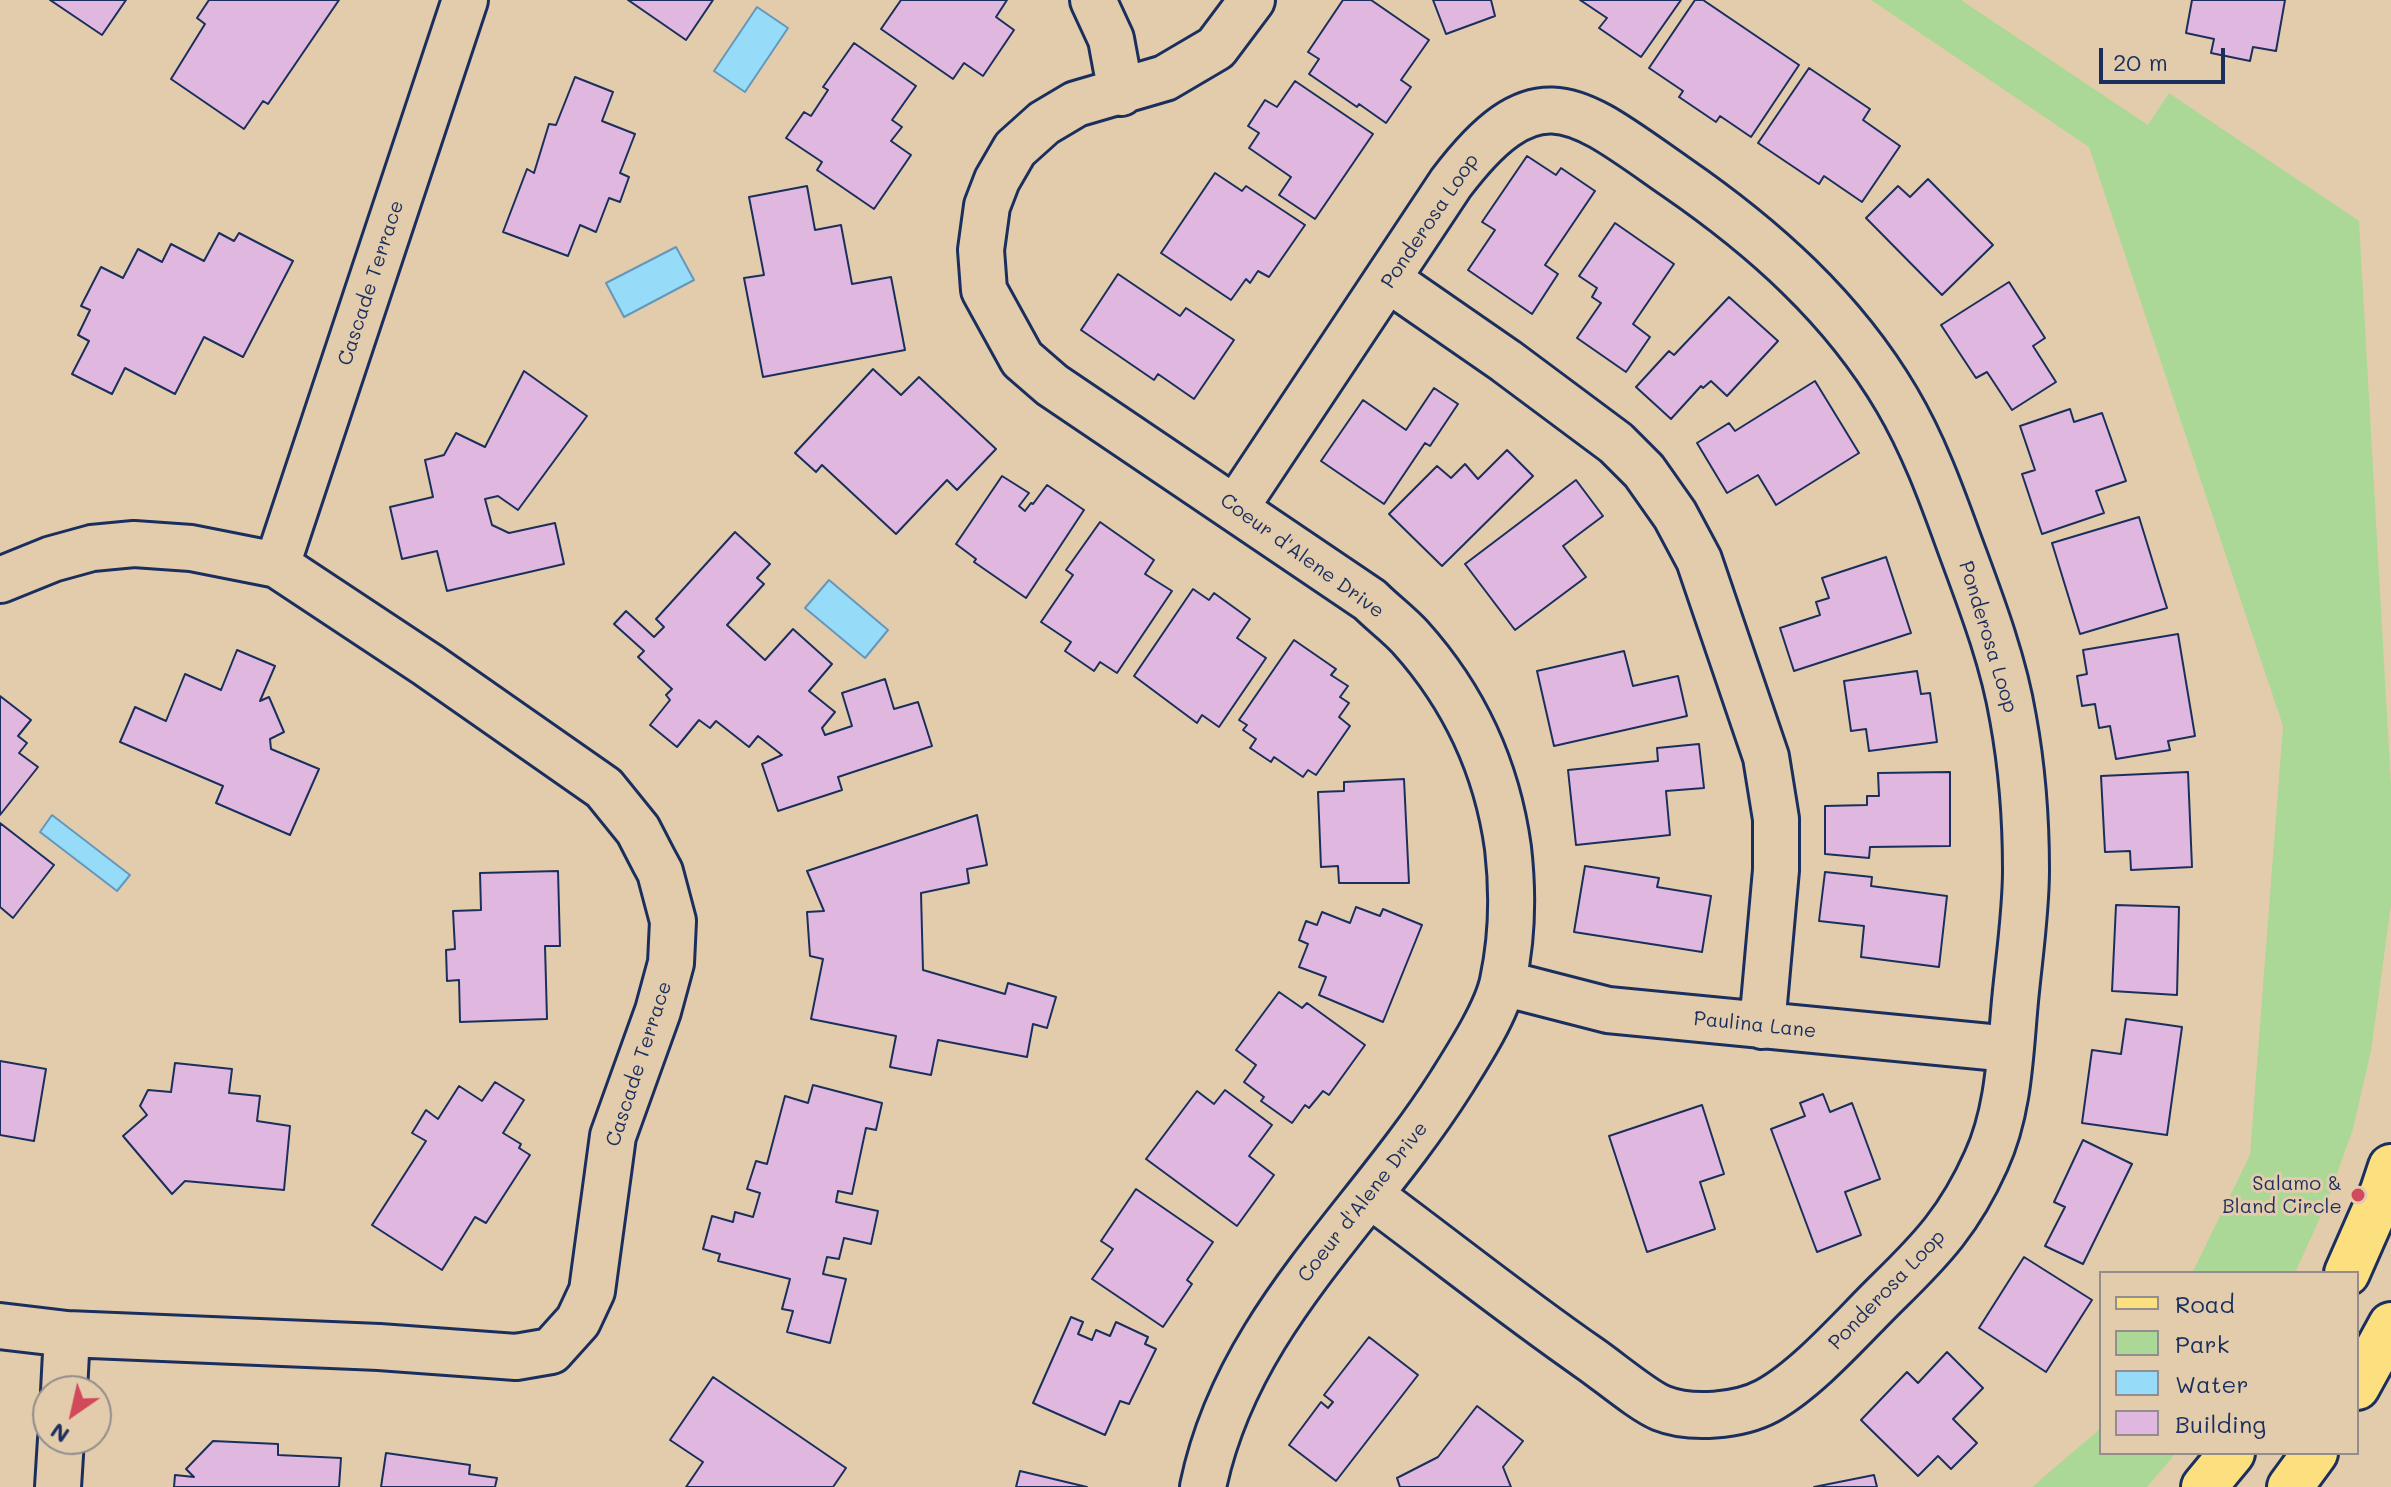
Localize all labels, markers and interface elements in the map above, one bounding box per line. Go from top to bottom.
scale bar [2103,32,2229,82]
text: 20 m [2113,46,2168,77]
street label: Ponderosa Loop [1376,149,1484,293]
street label: Cascade Terrace [333,197,409,369]
street label: Coeur d'Alene Drive [1215,488,1389,624]
street label: Ponderosa Loop [1954,558,2022,716]
street label: Cascade Terrace [601,978,677,1150]
street label: Paulina Lane [1693,1007,1817,1043]
street label: Coeur d'Alene Drive [1293,1117,1433,1287]
place label: Salamo & Bland Circle [2222,1172,2342,1219]
marker: Salamo & Bland Circle [2349,1186,2367,1204]
street label: Ponderosa Loop [1824,1225,1950,1355]
legend [2099,1271,2359,1455]
text: Road [2175,1288,2235,1319]
text: Park [2175,1328,2229,1359]
text: Water [2175,1368,2249,1399]
north arrow [32,1375,112,1455]
text: Building [2175,1408,2266,1439]
text: N [44,1417,74,1450]

